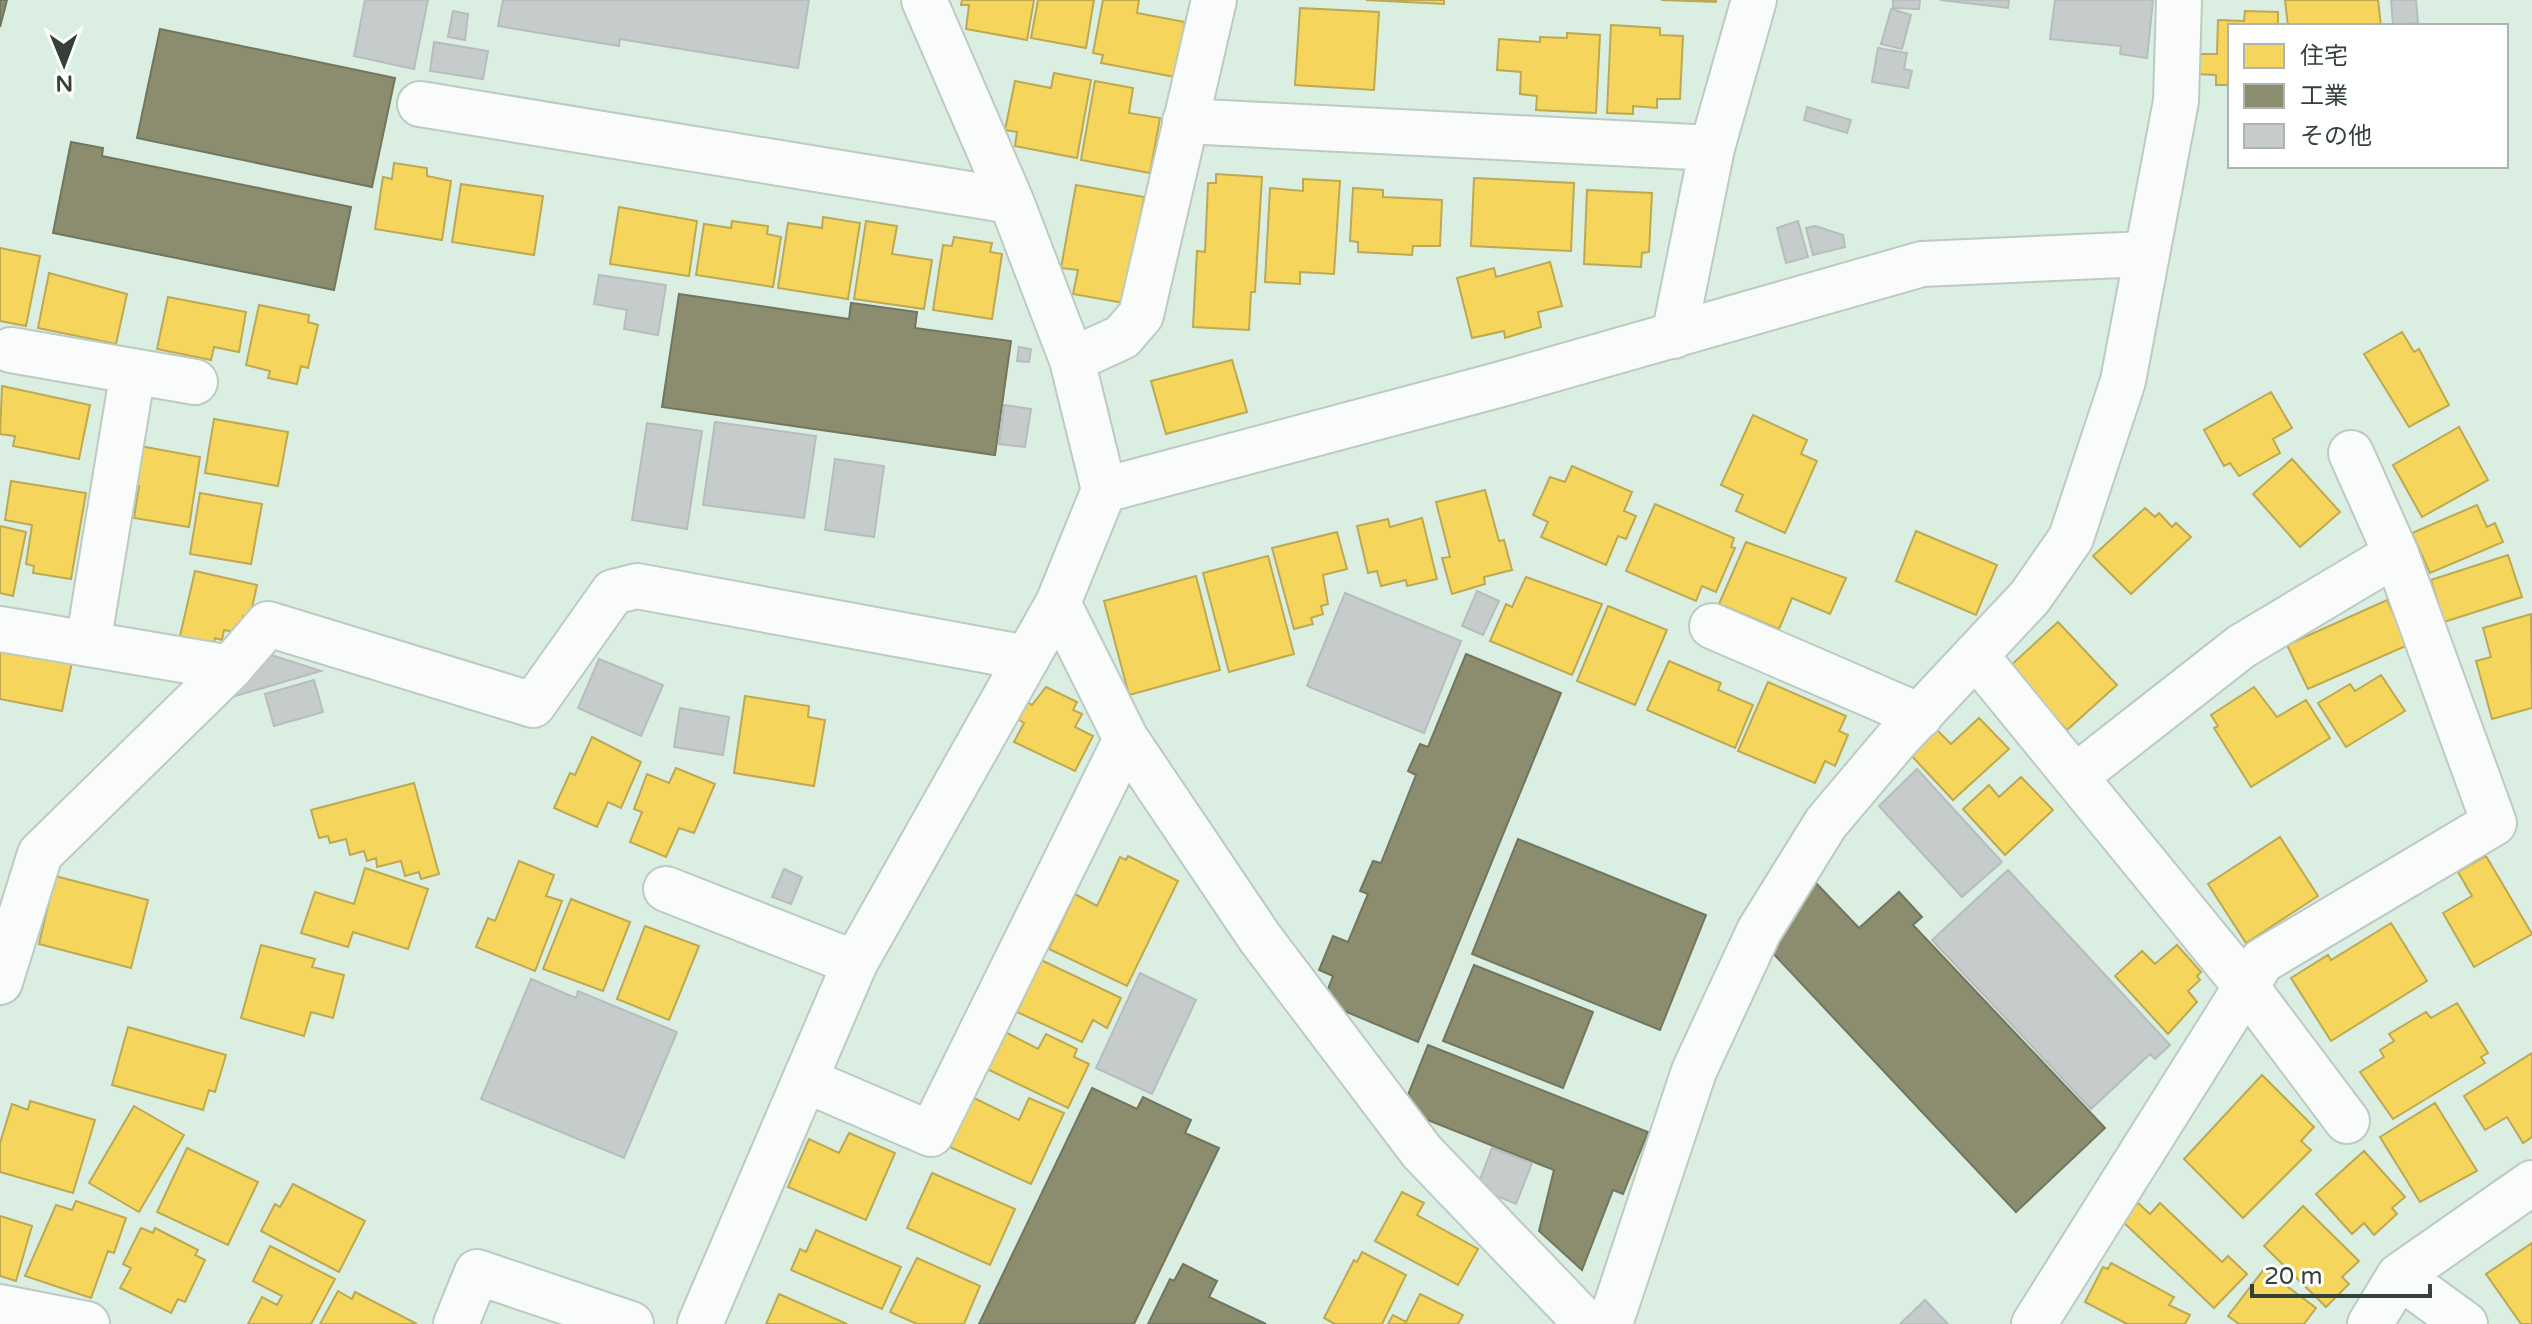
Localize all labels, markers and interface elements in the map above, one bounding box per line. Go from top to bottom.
north arrow [24,24,104,104]
legend [2228,24,2508,168]
text: 住宅 [2300,42,2348,71]
text: N [55,70,73,96]
text: 工業 [2300,82,2348,111]
text: その他 [2300,122,2372,151]
scale bar [2252,1248,2430,1298]
text: 20 m [2264,1262,2322,1291]

